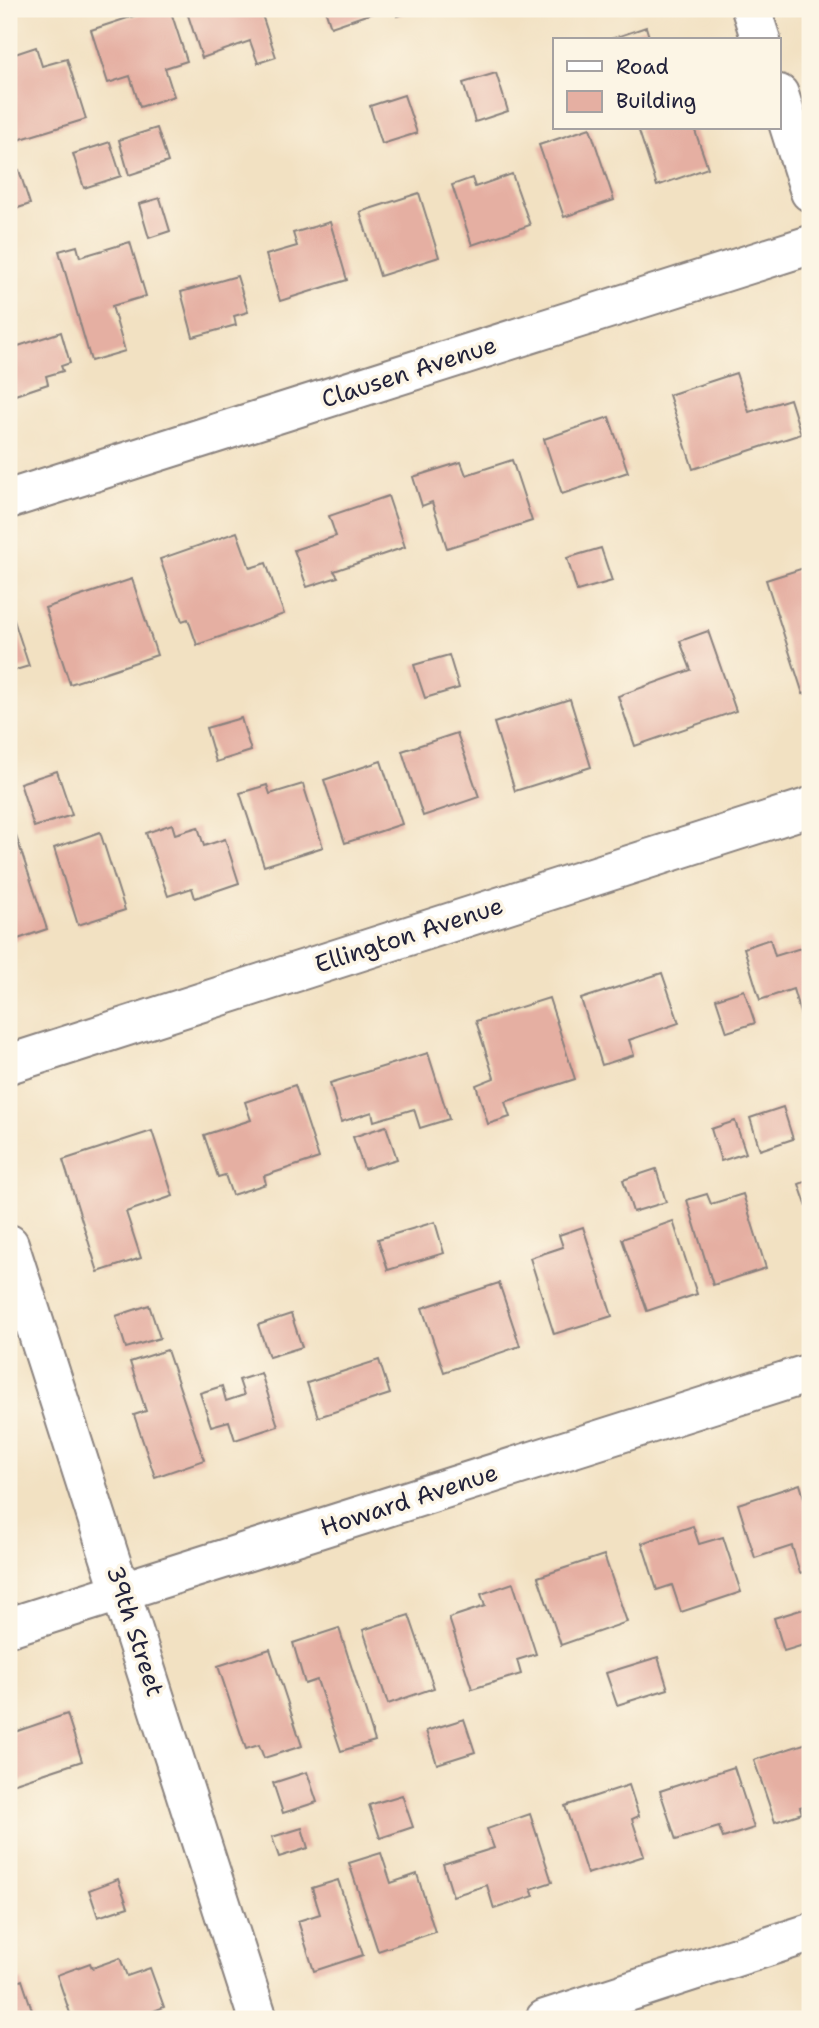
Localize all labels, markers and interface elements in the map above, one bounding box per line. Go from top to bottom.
legend [553,38,780,130]
text: Road [616,53,669,81]
text: Building [616,87,696,115]
street label: Clausen Avenue [317,329,501,415]
street label: Ellington Avenue [311,889,507,981]
street label: Howard Avenue [316,1456,502,1544]
street label: 39th Street [99,1561,171,1701]

